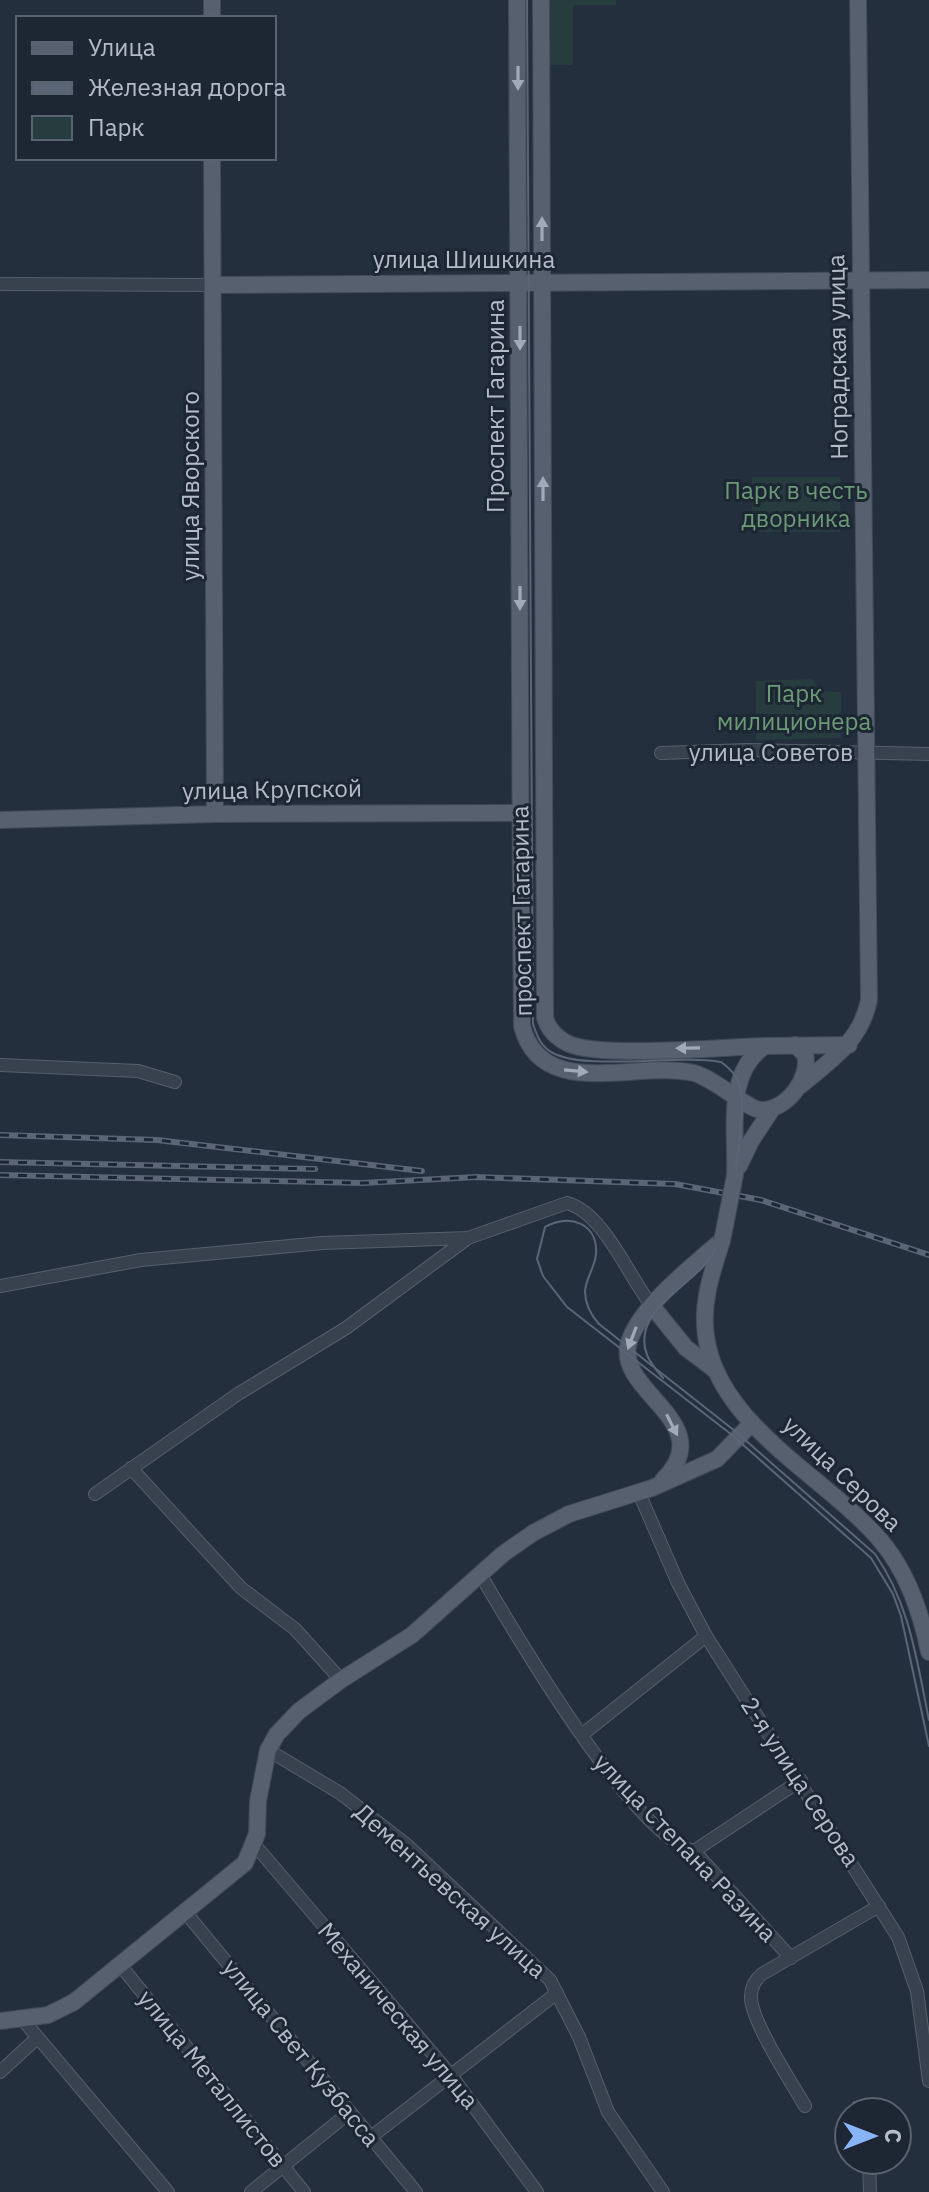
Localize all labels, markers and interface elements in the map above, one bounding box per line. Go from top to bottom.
legend [16,16,276,160]
text: Улица [88,31,156,63]
one-way arrow [512,66,524,91]
text: Железная дорога [88,71,286,103]
text: Парк [88,111,145,143]
one-way arrow [536,216,548,241]
street label: улица Шишкина [373,243,555,275]
street label: Ноградская улица [819,254,855,460]
street label: Проспект Гагарина [479,299,511,513]
one-way arrow [514,326,526,351]
street label: улица Яворского [174,391,206,581]
park label: Парк в честь дворника [724,474,868,534]
one-way arrow [537,476,549,501]
one-way arrow [514,586,526,611]
park label: Парк милиционера [717,677,871,737]
street label: улица Советов [689,736,853,768]
street label: улица Крупской [182,771,362,807]
street label: проспект Гагарина [503,805,539,1017]
one-way arrow [675,1041,700,1054]
one-way arrow [564,1064,589,1077]
one-way arrow [625,1326,638,1350]
street label: улица Серова [776,1408,909,1538]
one-way arrow [665,1413,679,1436]
street label: 2-я улица Серова [734,1690,868,1873]
street label: улица Степана Разина [587,1746,784,1949]
street label: Дементьевская улица [348,1795,554,1985]
street label: Механическая улица [311,1915,486,2116]
street label: улица Свет Кузбасса [216,1952,388,2153]
street label: улица Металлистов [131,1983,294,2174]
north arrow [833,2096,913,2176]
text: С [879,2129,908,2143]

